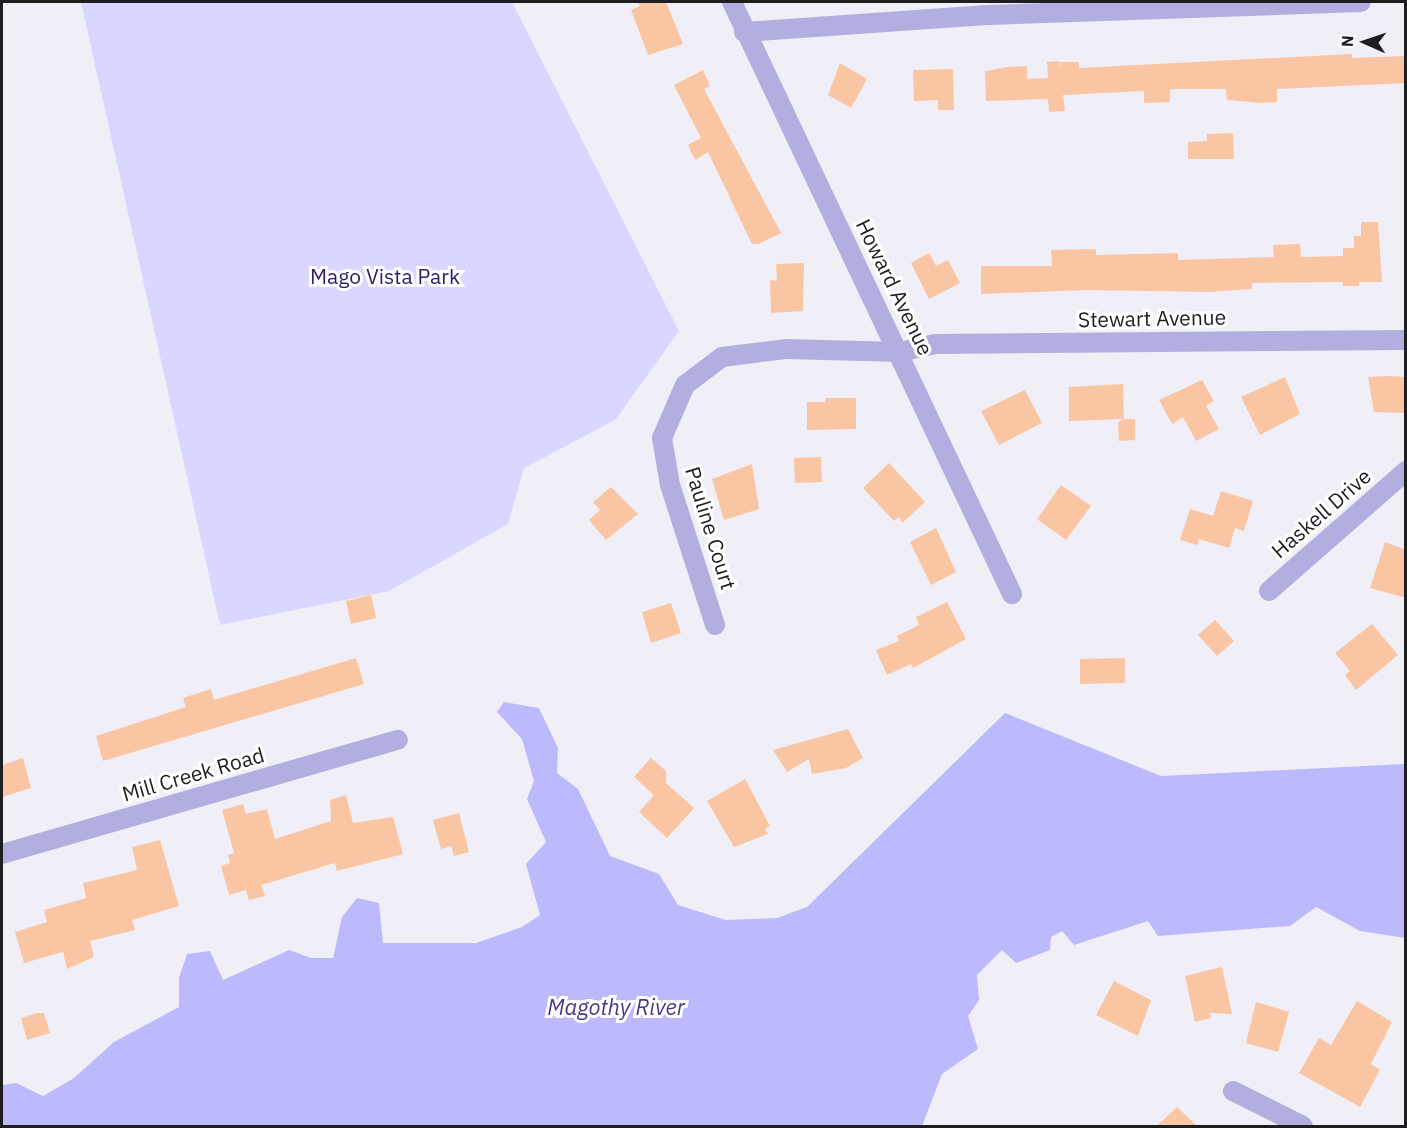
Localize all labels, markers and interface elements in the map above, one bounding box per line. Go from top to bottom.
north arrow [1335,12,1395,72]
text: N [1337,35,1357,47]
street label: Howard Avenue [851,215,939,359]
park label: Mago Vista Park [310,263,460,289]
street label: Stewart Avenue [1078,304,1226,332]
street label: Haskell Drive [1266,463,1376,563]
street label: Pauline Court [680,464,742,592]
street label: Mill Creek Road [119,742,267,806]
water label: Magothy River [547,994,685,1020]

